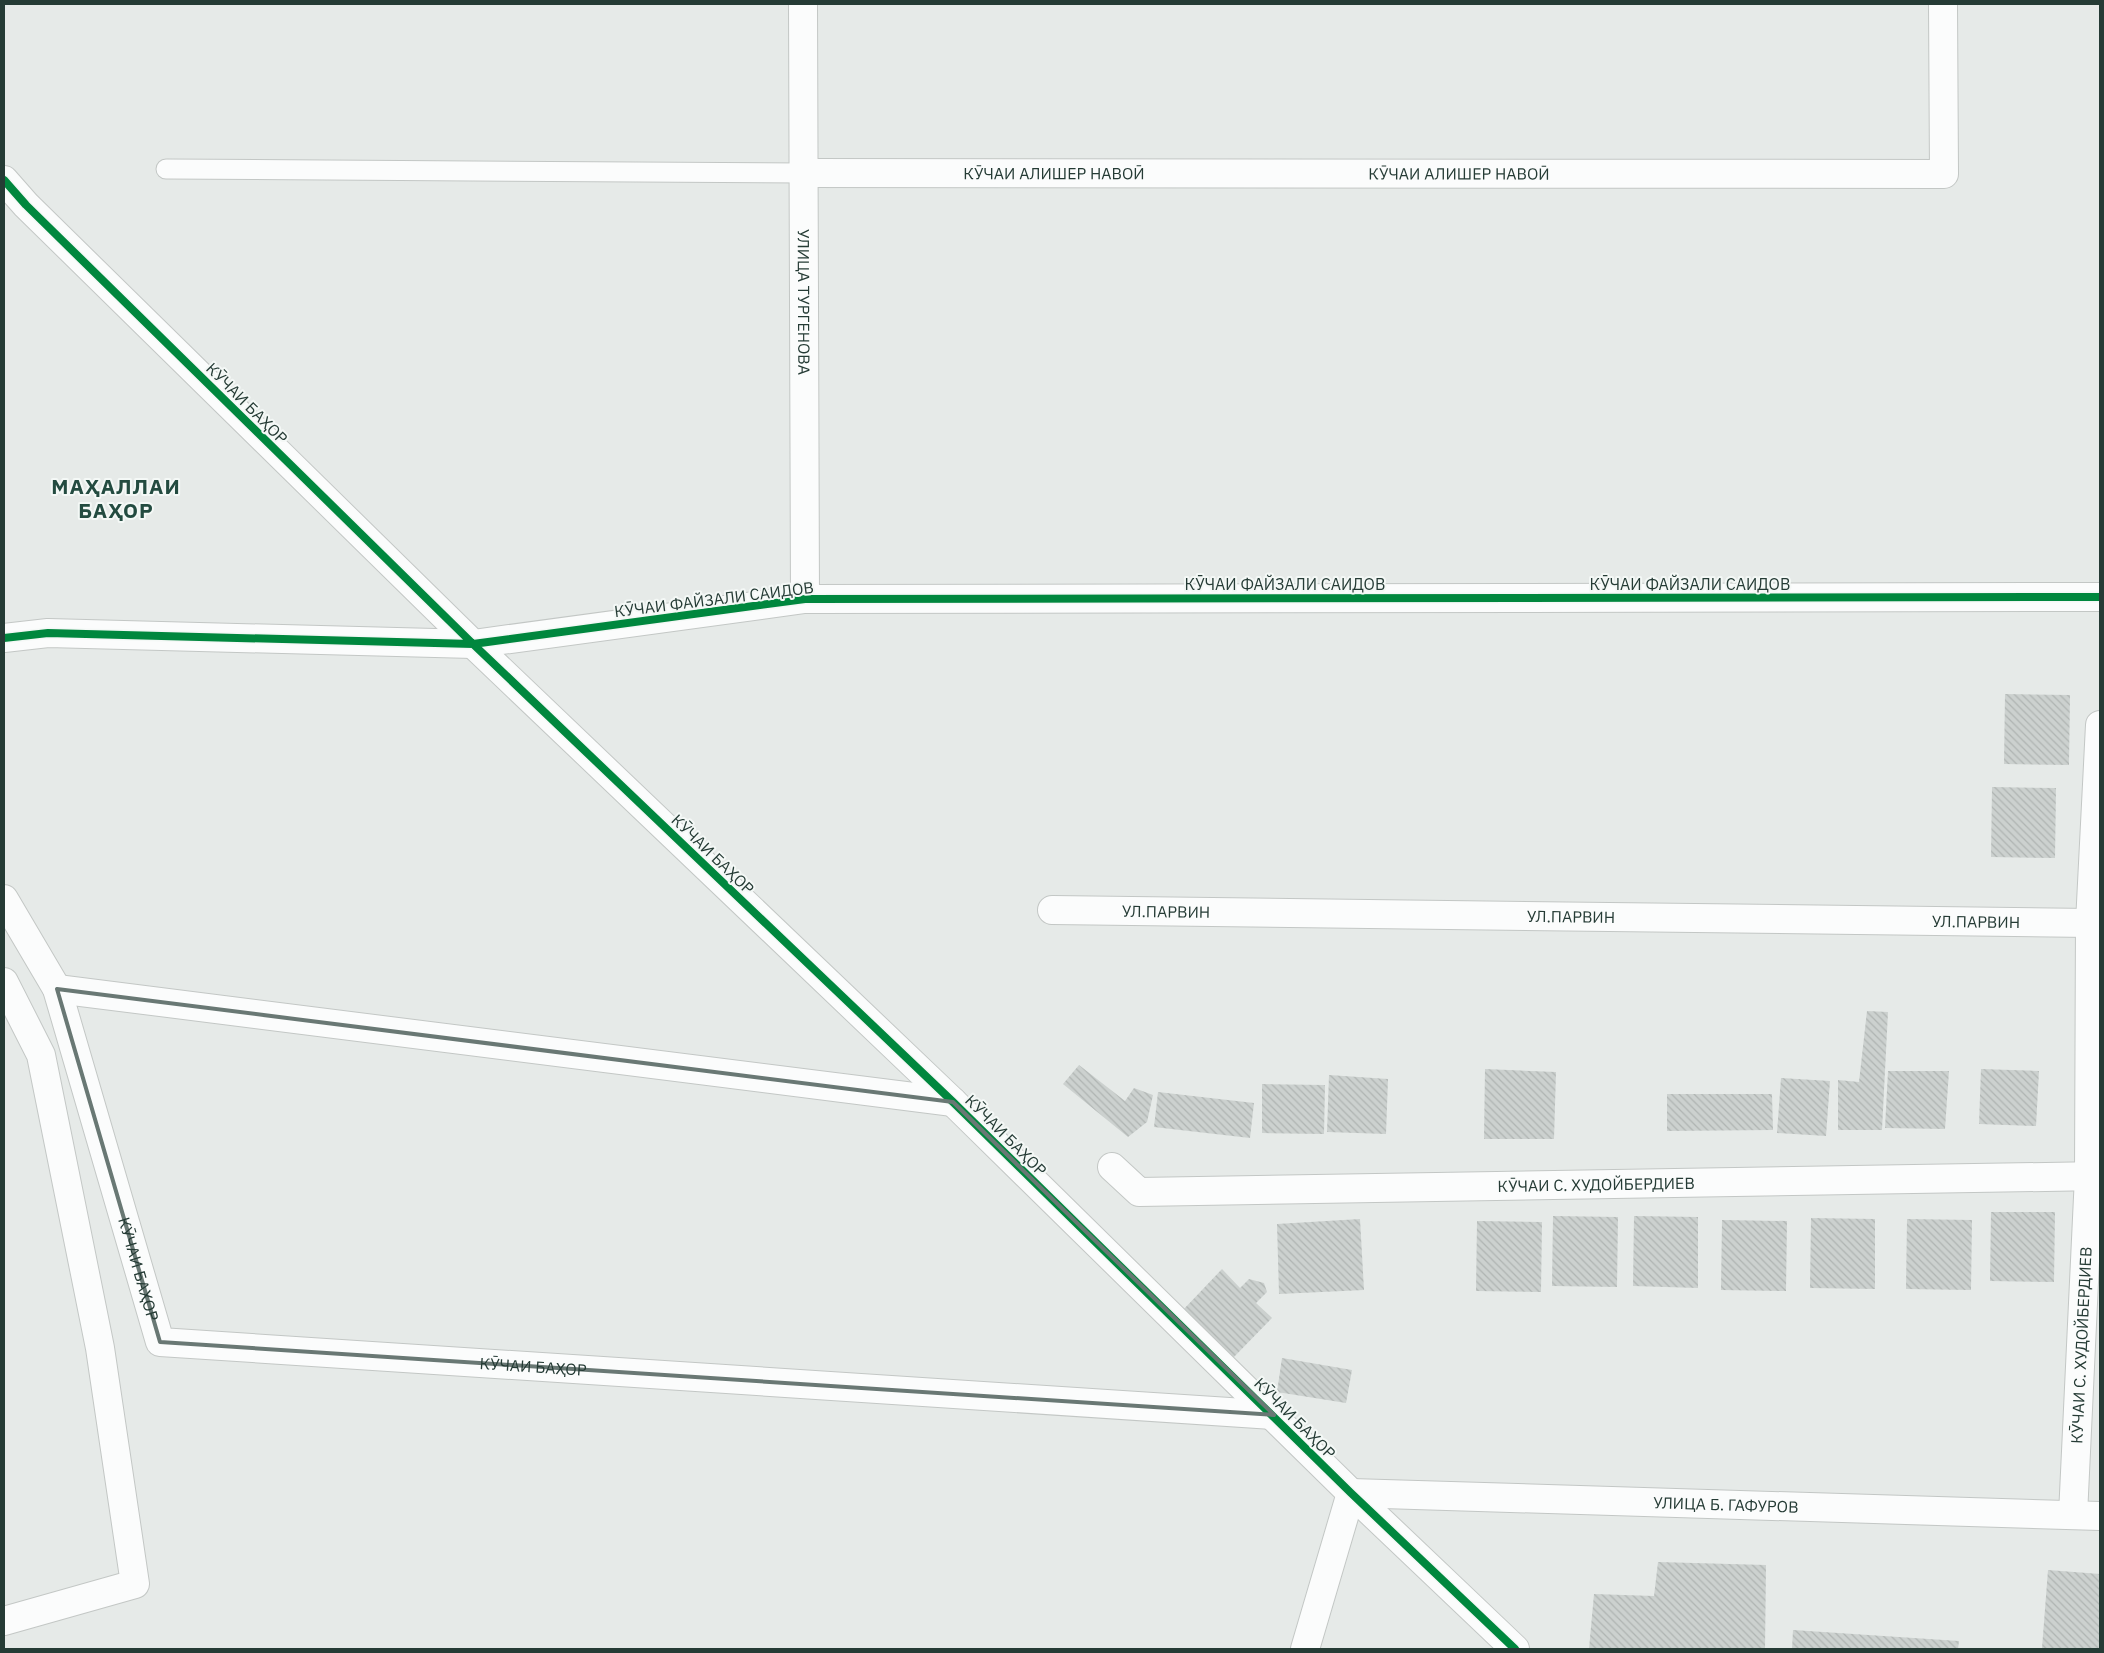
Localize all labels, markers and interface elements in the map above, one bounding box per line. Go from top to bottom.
street label: КӮЧАИ АЛИШЕР НАВОӢ [963,163,1145,183]
street label: КӮЧАИ АЛИШЕР НАВОӢ [1368,163,1550,184]
street label: УЛИЦА ТУРГЕНОВА [794,229,814,375]
street label: КӮЧАИ БАҲОР [202,358,292,448]
district label: МАҲАЛЛАИ БАҲОР [51,472,181,524]
street label: КӮЧАИ ФАЙЗАЛИ САИДОВ [1185,574,1385,594]
street label: КӮЧАИ ФАЙЗАЛИ САИДОВ [1590,574,1790,594]
street label: КӮЧАИ ФАЙЗАЛИ САИДОВ [613,577,815,621]
street label: КӮЧАИ БАҲОР [668,810,759,899]
street label: УЛ.ПАРВИН [1122,901,1210,922]
street label: УЛ.ПАРВИН [1527,906,1615,927]
street label: УЛ.ПАРВИН [1932,911,2020,932]
street label: КӮЧАИ БАҲОР [961,1090,1051,1180]
street label: КӮЧАИ С. ХУДОЙБЕРДИЕВ [1497,1173,1695,1196]
street label: КӮЧАИ БАҲОР [114,1215,163,1323]
street label: КӮЧАИ С. ХУДОЙБЕРДИЕВ [2066,1246,2096,1444]
street label: КӮЧАИ БАҲОР [479,1353,587,1380]
street label: КӮЧАИ БАҲОР [1250,1373,1340,1463]
street label: УЛИЦА Б. ГАФУРОВ [1653,1492,1799,1517]

